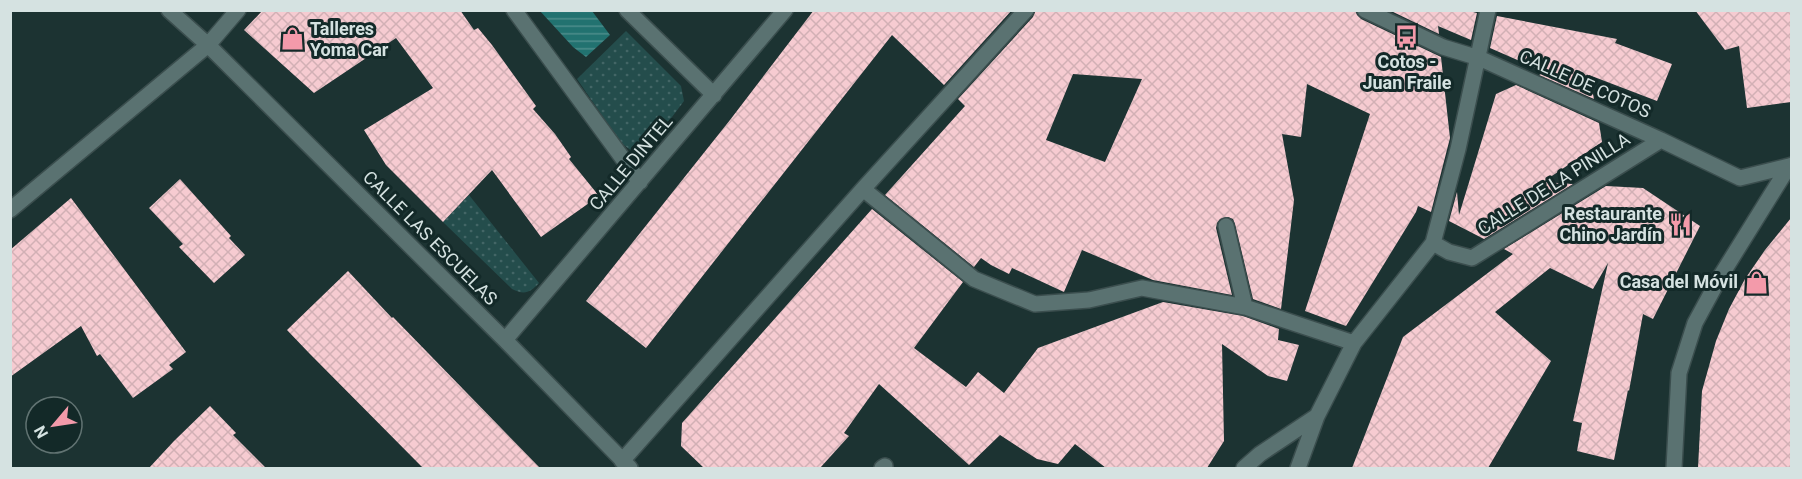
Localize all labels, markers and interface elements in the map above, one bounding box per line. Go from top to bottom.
place label: Talleres Yoma Car [310,18,389,60]
bus stop icon: Cotos - Juan Fraile [1394,23,1420,49]
shop icon: Talleres Yoma Car [279,26,305,52]
street label: CALLE DE COTOS [1516,45,1654,122]
place label: Cotos - Juan Fraile [1362,51,1452,93]
street label: CALLE DINTEL [585,111,677,214]
street label: CALLE DE LA PINILLA [1474,128,1634,239]
street label: CALLE LAS ESCUELAS [359,166,502,309]
place label: Restaurante Chino Jardín [1559,203,1662,245]
restaurant icon: Restaurante Chino Jardín [1667,211,1693,237]
shop icon: Casa del Móvil [1743,269,1769,295]
place label: Casa del Móvil [1620,271,1738,292]
north arrow [24,395,84,455]
text: N [30,422,52,442]

